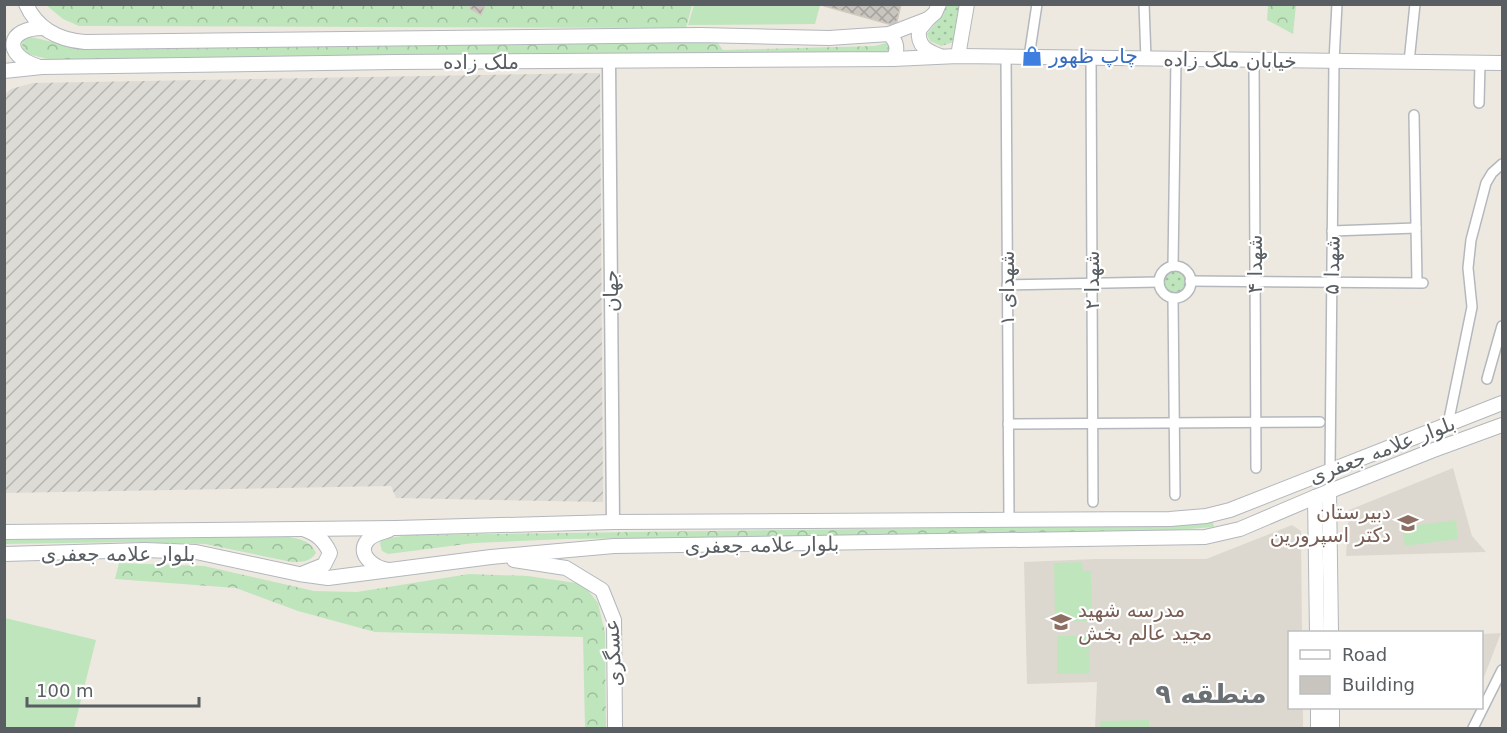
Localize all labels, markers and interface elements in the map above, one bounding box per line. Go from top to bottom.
shop icon: چاپ ظهور [1020,44,1044,68]
place label: چاپ ظهور [1048,44,1138,68]
street label: خیابان ملک زاده [1163,47,1297,73]
street label: ملک زاده [443,50,519,74]
street label: شهدا ۴ [1243,234,1267,294]
street label: شهدا ۵ [1319,235,1345,295]
street label: شهدا ۲ [1080,250,1104,310]
street label: شهدای ۱ [995,251,1019,325]
street label: جهان [599,270,623,312]
street label: بلوار علامه جعفری [1306,411,1458,489]
place label: دبیرستان دکتر اسپرورین [1270,500,1391,548]
school or university icon: دبیرستان دکتر اسپرورین [1396,511,1420,535]
street label: بلوار علامه جعفری [685,532,839,558]
street label: بلوار علامه جعفری [41,542,195,566]
place label: مدرسه شهید مجید عالم بخش [1078,598,1212,645]
school or university icon: مدرسه شهید مجید عالم بخش [1049,610,1073,634]
street label: عسگری [599,619,627,687]
legend [1288,631,1483,709]
text: Road [1342,644,1387,665]
scale bar [27,670,200,708]
text: Building [1342,674,1415,695]
district label: منطقه ۹ [1155,679,1267,709]
text: 100 m [36,680,94,701]

